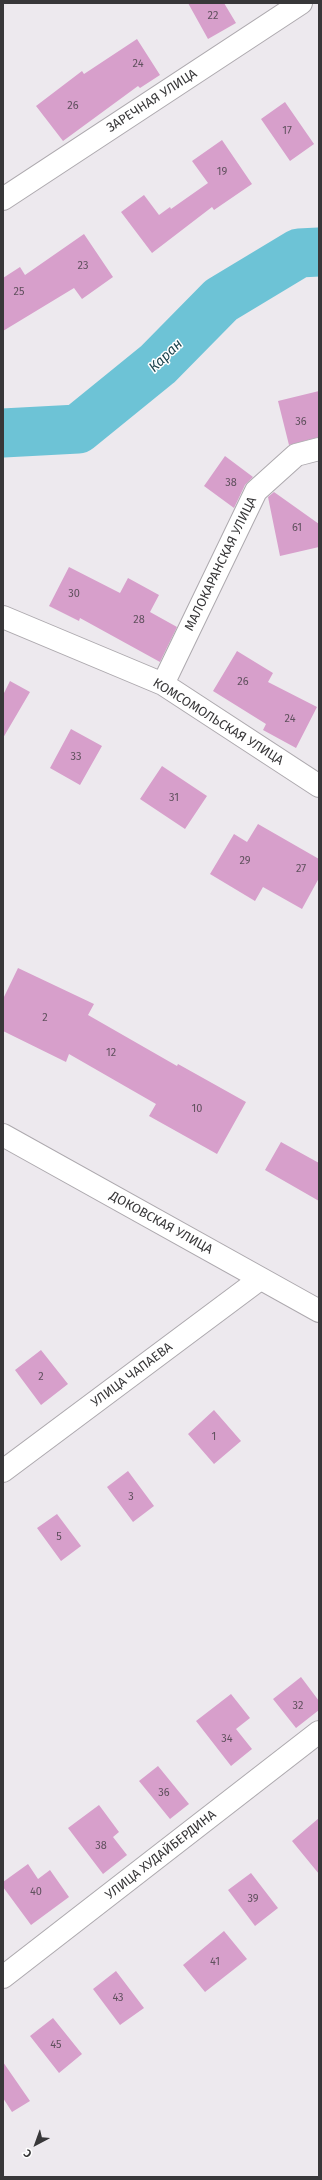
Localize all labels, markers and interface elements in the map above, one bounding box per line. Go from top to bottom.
house number: 22 [208,9,218,23]
house number: 24 [133,57,143,71]
street label: ЗАРЕЧНАЯ УЛИЦА [104,66,200,136]
house number: 26 [67,99,79,113]
house number: 17 [282,124,292,138]
house number: 19 [217,165,227,179]
house number: 23 [78,259,88,273]
house number: 25 [14,285,24,299]
water label: Каран [146,336,186,376]
house number: 36 [295,415,307,429]
house number: 38 [225,476,237,490]
street label: МАЛОКАРАНСКАЯ УЛИЦА [182,494,260,634]
house number: 61 [292,521,302,535]
house number: 30 [68,587,80,601]
house number: 28 [133,613,145,627]
street label: КОМСОМОЛЬСКАЯ УЛИЦА [150,675,286,769]
house number: 26 [237,675,249,689]
house number: 24 [285,712,295,726]
house number: 33 [71,750,81,764]
house number: 31 [169,791,179,805]
house number: 29 [239,854,251,868]
house number: 27 [296,862,306,876]
house number: 2 [42,1011,48,1025]
house number: 12 [106,1046,116,1060]
house number: 10 [192,1102,202,1116]
street label: ДОКОВСКАЯ УЛИЦА [107,1188,215,1258]
street label: УЛИЦА ЧАПАЕВА [88,1339,176,1411]
house number: 2 [38,1370,44,1384]
house number: 1 [212,1430,216,1444]
house number: 3 [128,1490,134,1504]
house number: 5 [56,1530,62,1544]
house number: 32 [293,1699,303,1713]
house number: 34 [221,1732,233,1746]
house number: 36 [158,1786,170,1800]
street label: УЛИЦА ХУДАЙБЕРДИНА [103,1807,219,1903]
house number: 38 [95,1839,107,1853]
house number: 40 [30,1885,42,1899]
house number: 39 [247,1892,259,1906]
house number: 41 [210,1955,220,1969]
house number: 43 [112,1991,124,2005]
house number: 45 [50,2038,62,2052]
north arrow [16,2124,56,2164]
text: С [21,2146,34,2160]

